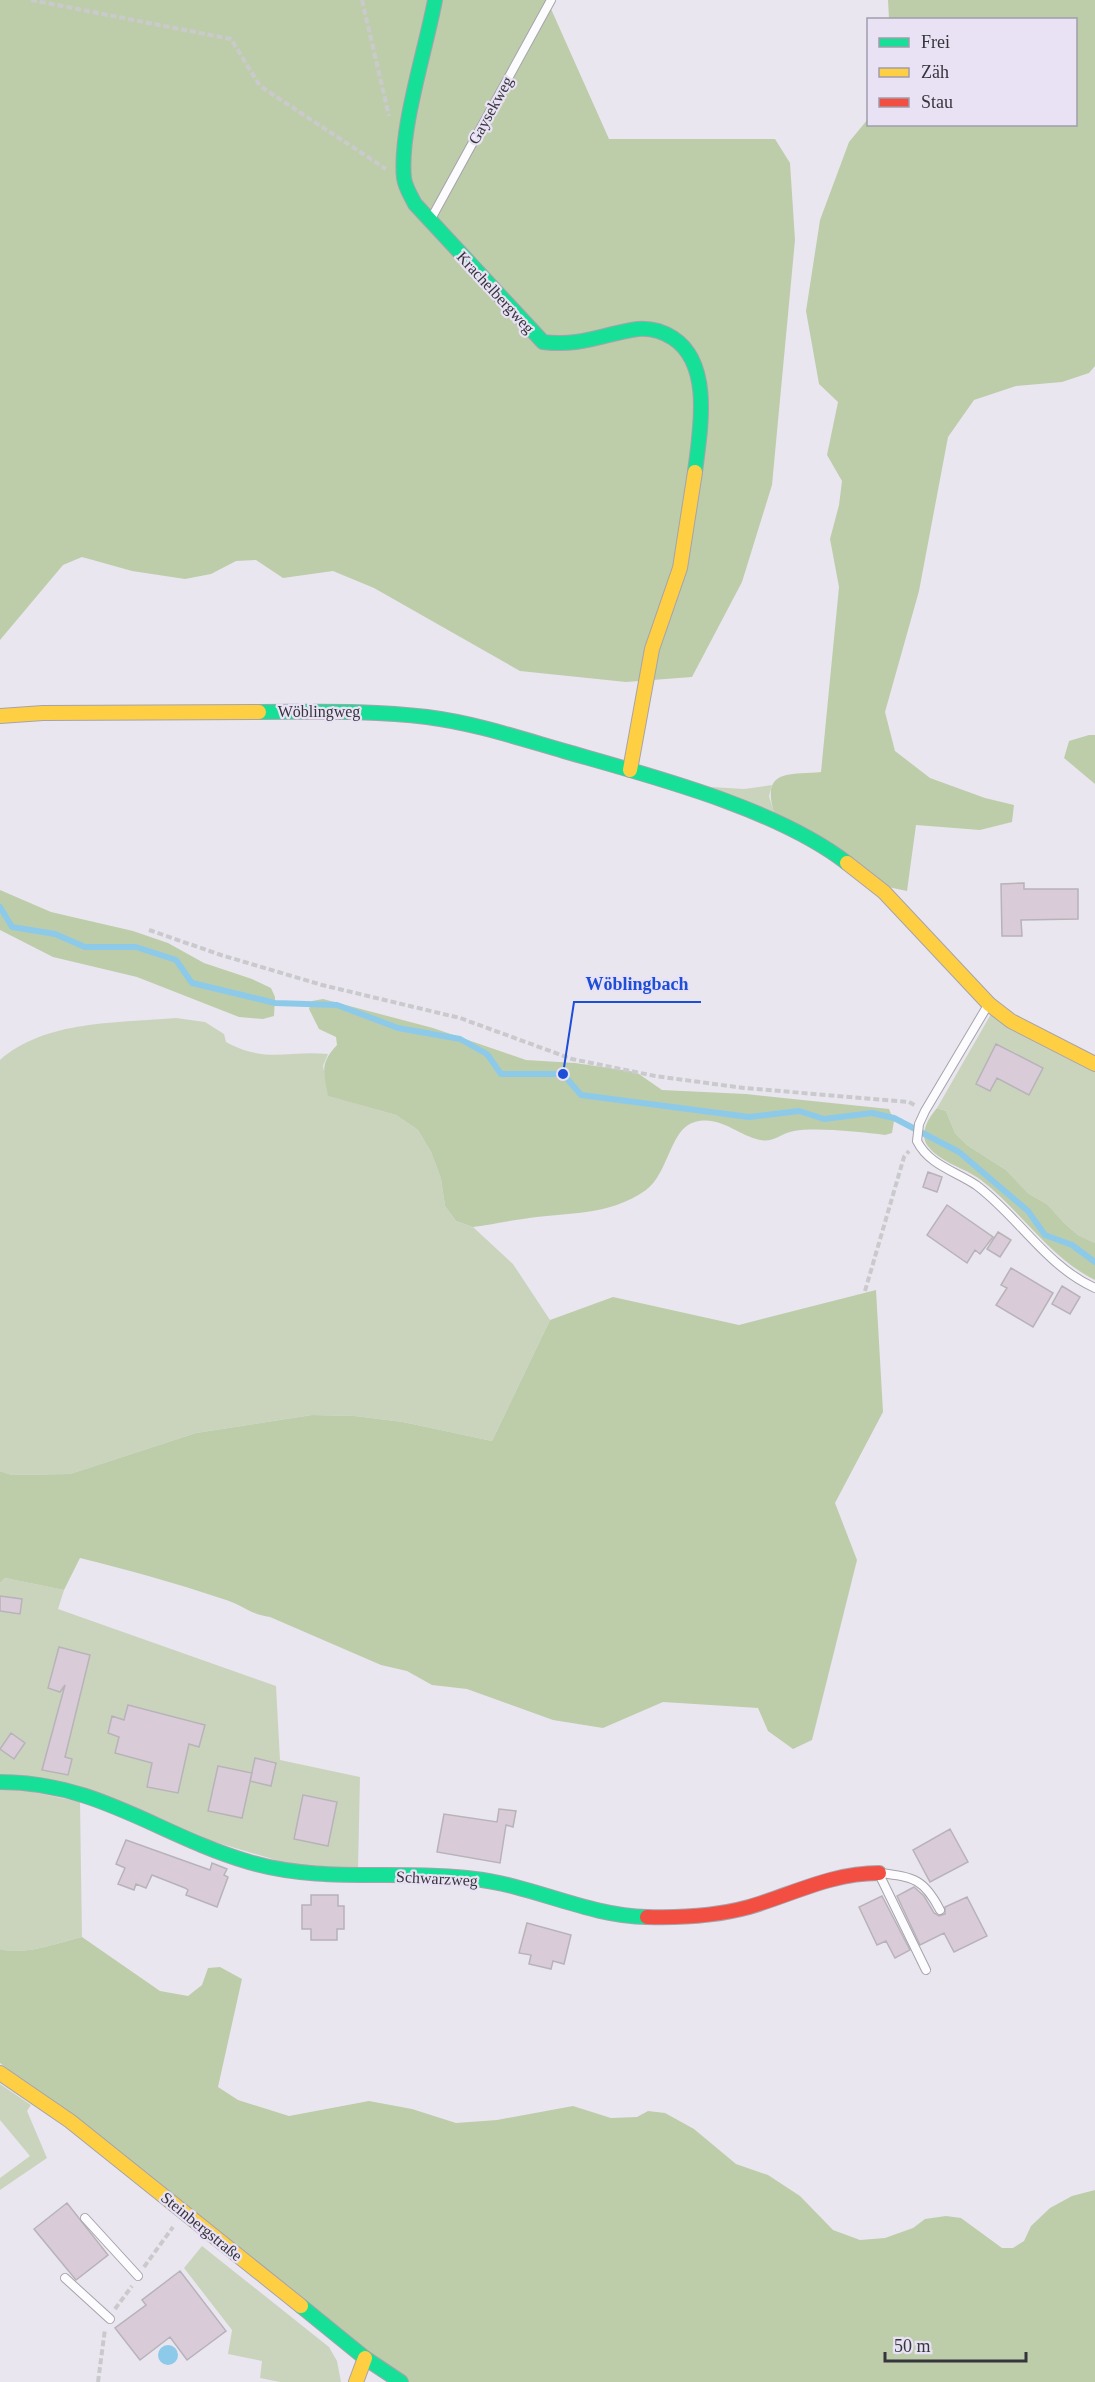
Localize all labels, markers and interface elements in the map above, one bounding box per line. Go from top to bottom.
legend [867,18,1077,126]
text: Frei [921,32,950,52]
text: Zäh [921,62,949,82]
street label: Gaysekweg [465,73,517,147]
text: Stau [921,92,953,112]
street label: Krachelbergweg [453,248,538,337]
street label: Wöblingweg [278,703,360,721]
callout: Wöblingbach [574,966,701,1002]
text: Wöblingbach [585,974,689,994]
street label: Schwarzweg [396,1868,478,1890]
street label: Steinbergstraße [157,2189,246,2265]
scale bar [885,2325,1026,2363]
text: 50 m [894,2336,931,2356]

